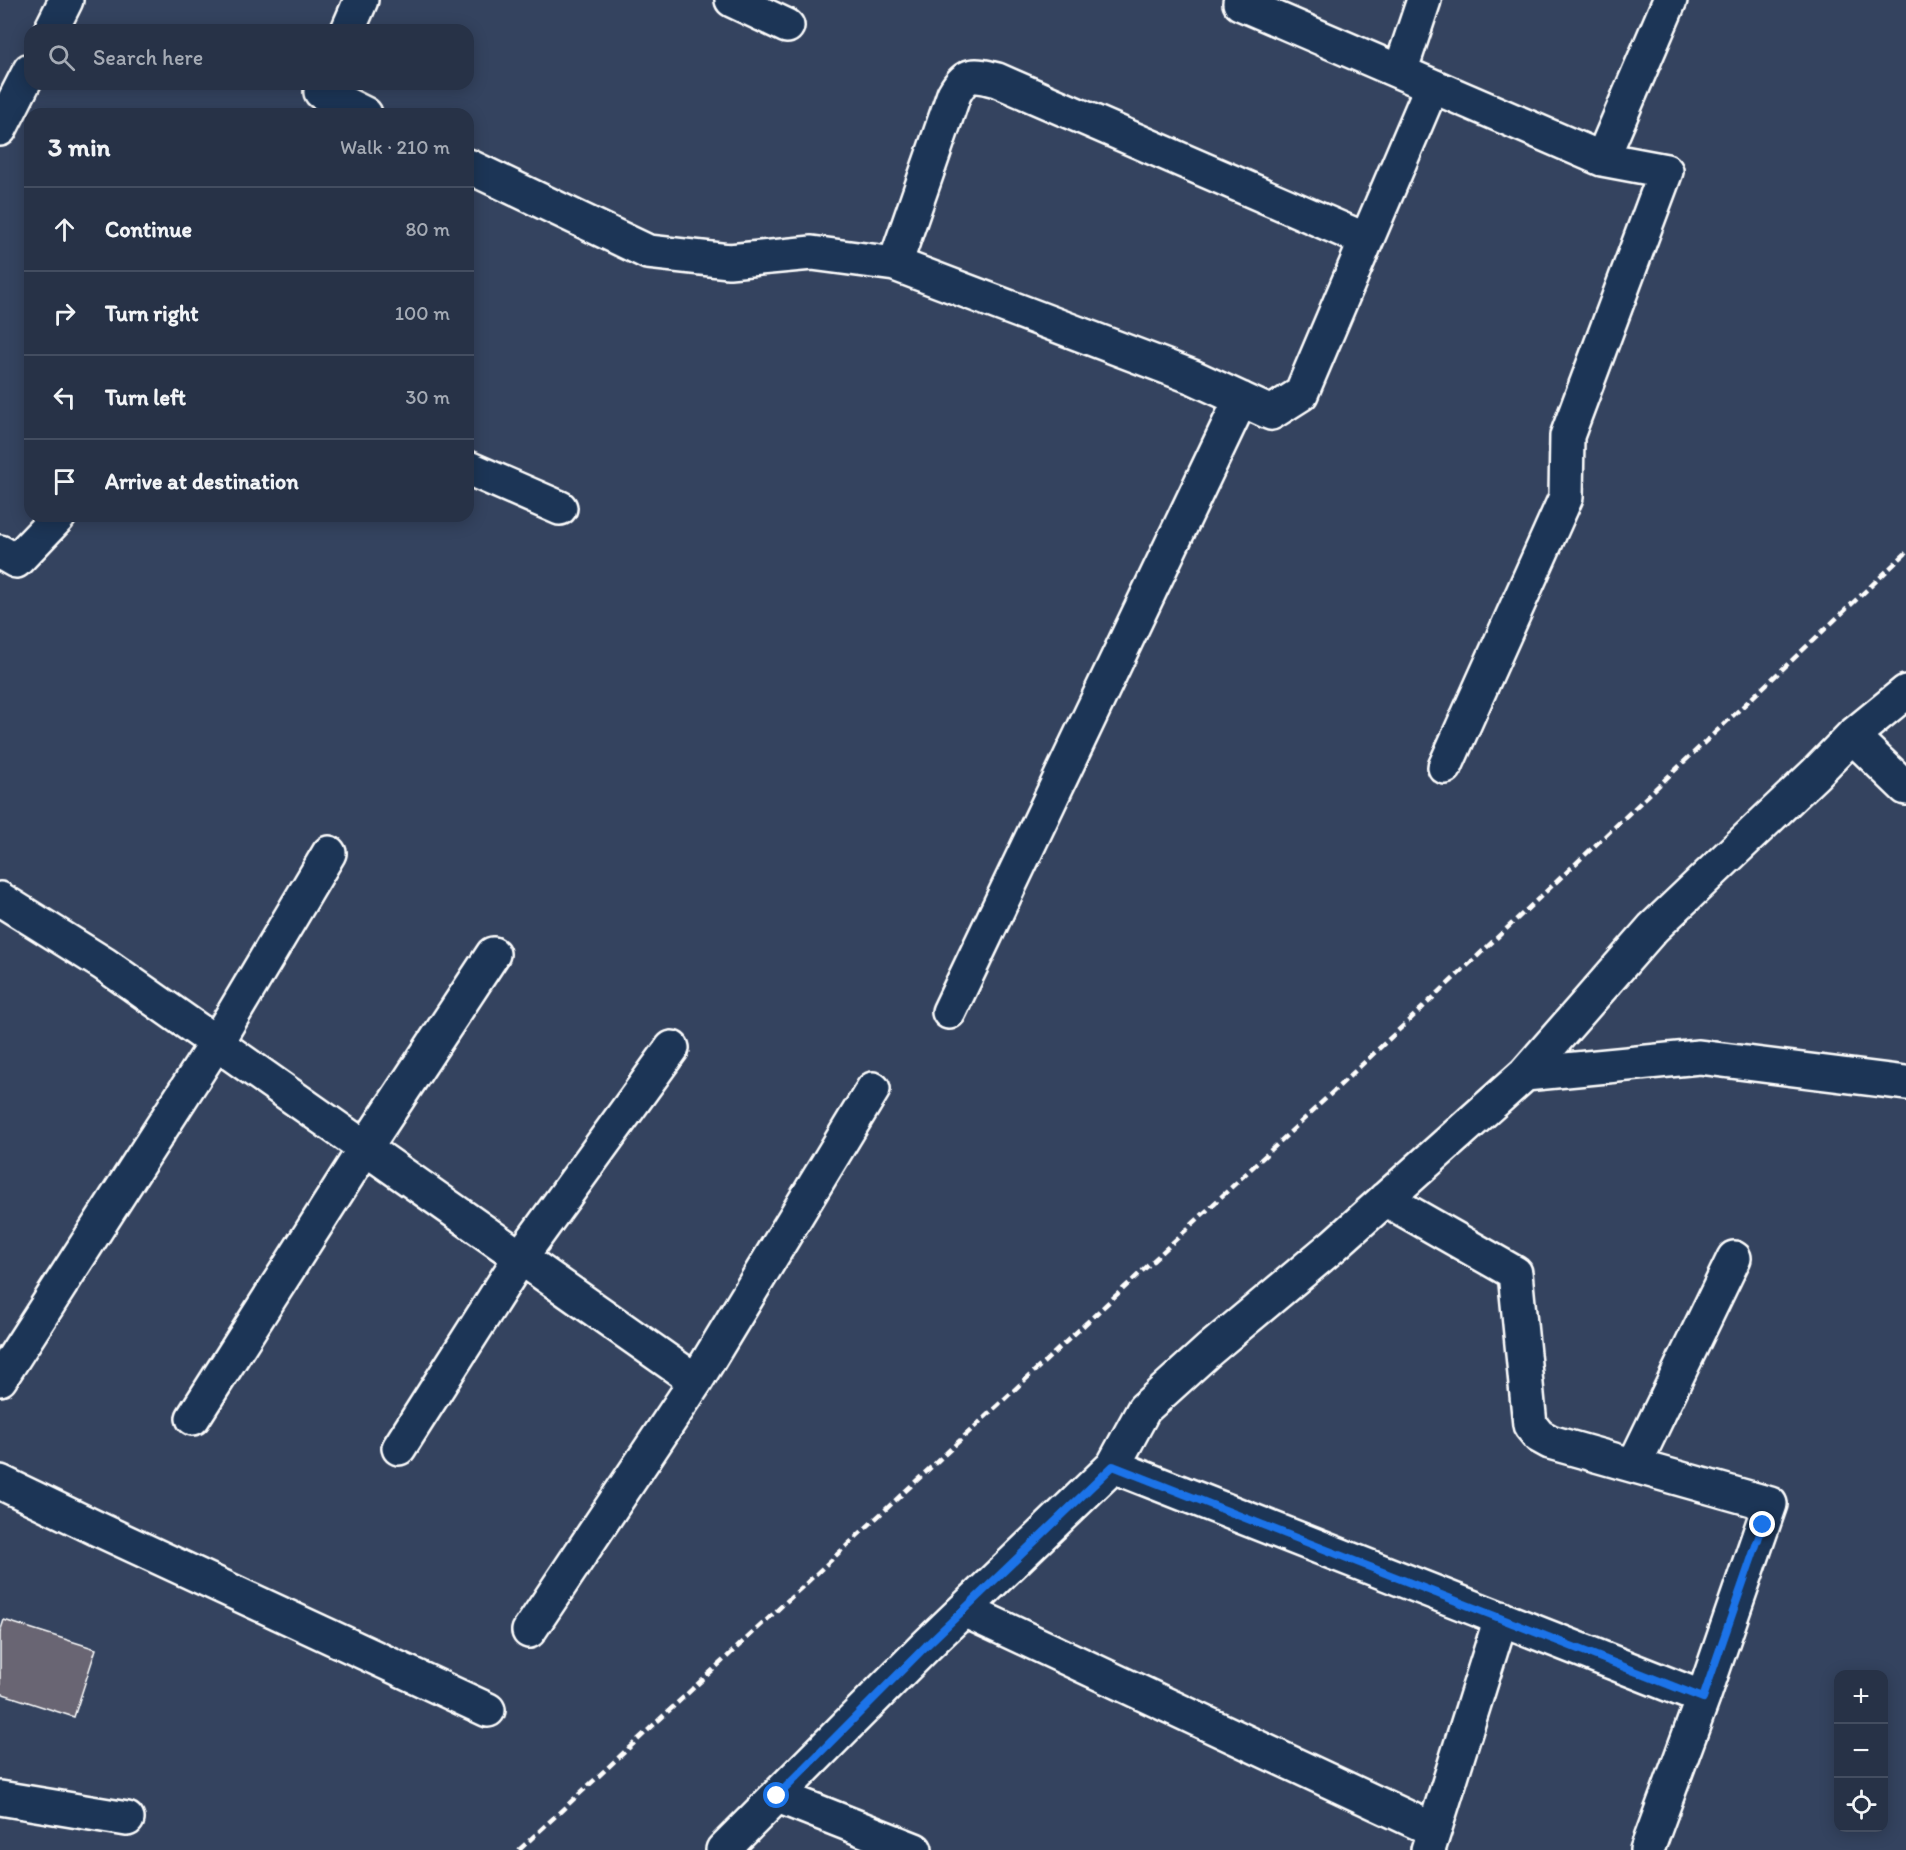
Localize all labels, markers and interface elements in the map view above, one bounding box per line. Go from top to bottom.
search box [24,24,474,90]
icon: search [45,41,78,74]
text: Search here [93,44,203,71]
text: 3 min [48,131,110,163]
text: Walk · 210 m [340,135,450,159]
icon: ahead [48,213,81,246]
text: Continue [105,216,192,243]
text: 80 m [405,217,450,241]
icon: right [48,297,81,330]
text: Turn right [105,300,199,327]
text: 100 m [395,301,450,325]
icon: left [48,381,81,414]
text: Turn left [105,384,186,411]
text: 30 m [405,385,450,409]
icon: arrive [48,465,81,498]
text: Arrive at destination [105,468,299,495]
route end [1749,1511,1775,1537]
map controls [1834,1670,1888,1832]
button: + [1834,1670,1888,1724]
button: − [1834,1724,1888,1778]
button: locate [1834,1778,1888,1832]
route start [763,1782,789,1808]

